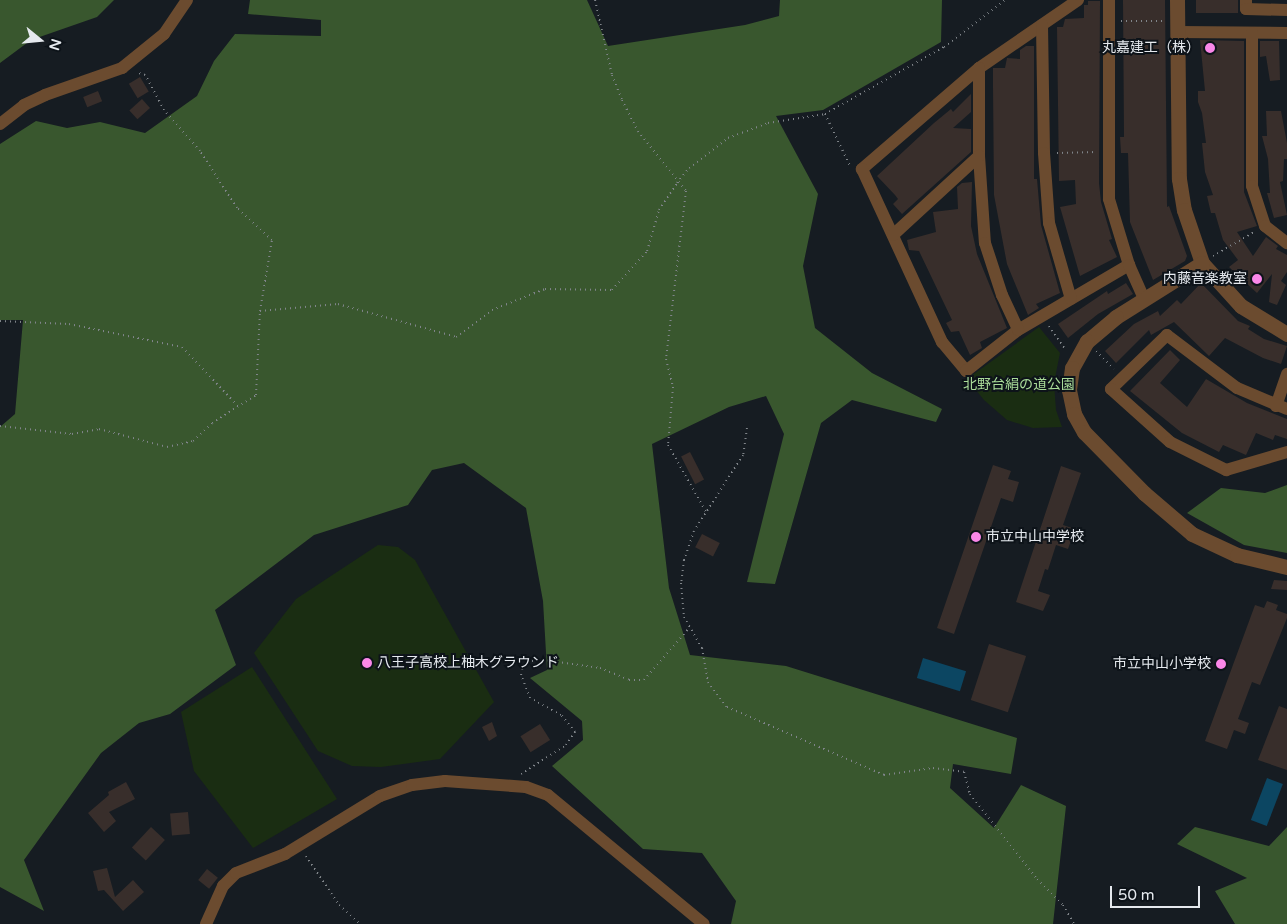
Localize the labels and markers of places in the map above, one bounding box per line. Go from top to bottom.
place label: 丸嘉建工（株） [1102,40,1200,56]
marker: 丸嘉建工（株） [1204,42,1216,54]
place label: 内藤音楽教室 [1163,271,1247,287]
marker: 内藤音楽教室 [1251,273,1263,285]
place label: 市立中山中学校 [986,529,1084,545]
marker: 市立中山中学校 [970,531,982,543]
place label: 八王子高校上柚木グラウンド [377,655,559,671]
place label: 市立中山小学校 [1113,656,1211,672]
marker: 八王子高校上柚木グラウンド [361,657,373,669]
marker: 市立中山小学校 [1215,658,1227,670]

